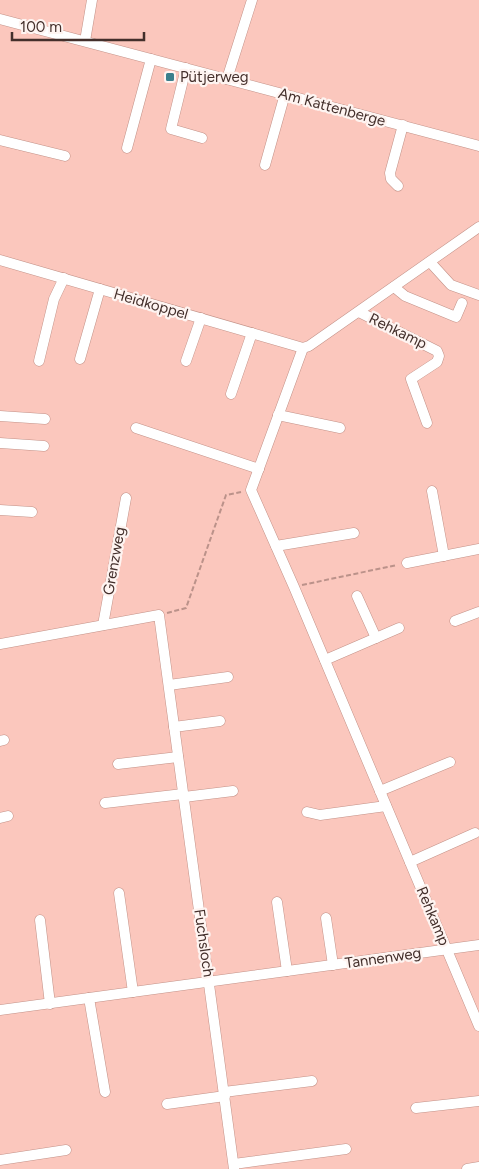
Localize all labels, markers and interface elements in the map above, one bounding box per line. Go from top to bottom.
scale bar [12,10,145,42]
text: 100 m [20,18,62,36]
place label: Pütjerweg [180,68,249,86]
marker: Pütjerweg [164,71,176,83]
street label: Am Kattenberge [276,84,388,130]
street label: Heidkoppel [112,285,190,323]
street label: Rehkamp [366,309,430,353]
street label: Grenzweg [99,525,129,597]
street label: Rehkamp [413,884,454,948]
street label: Fuchsloch [190,908,218,978]
street label: Tannenweg [344,944,422,972]

